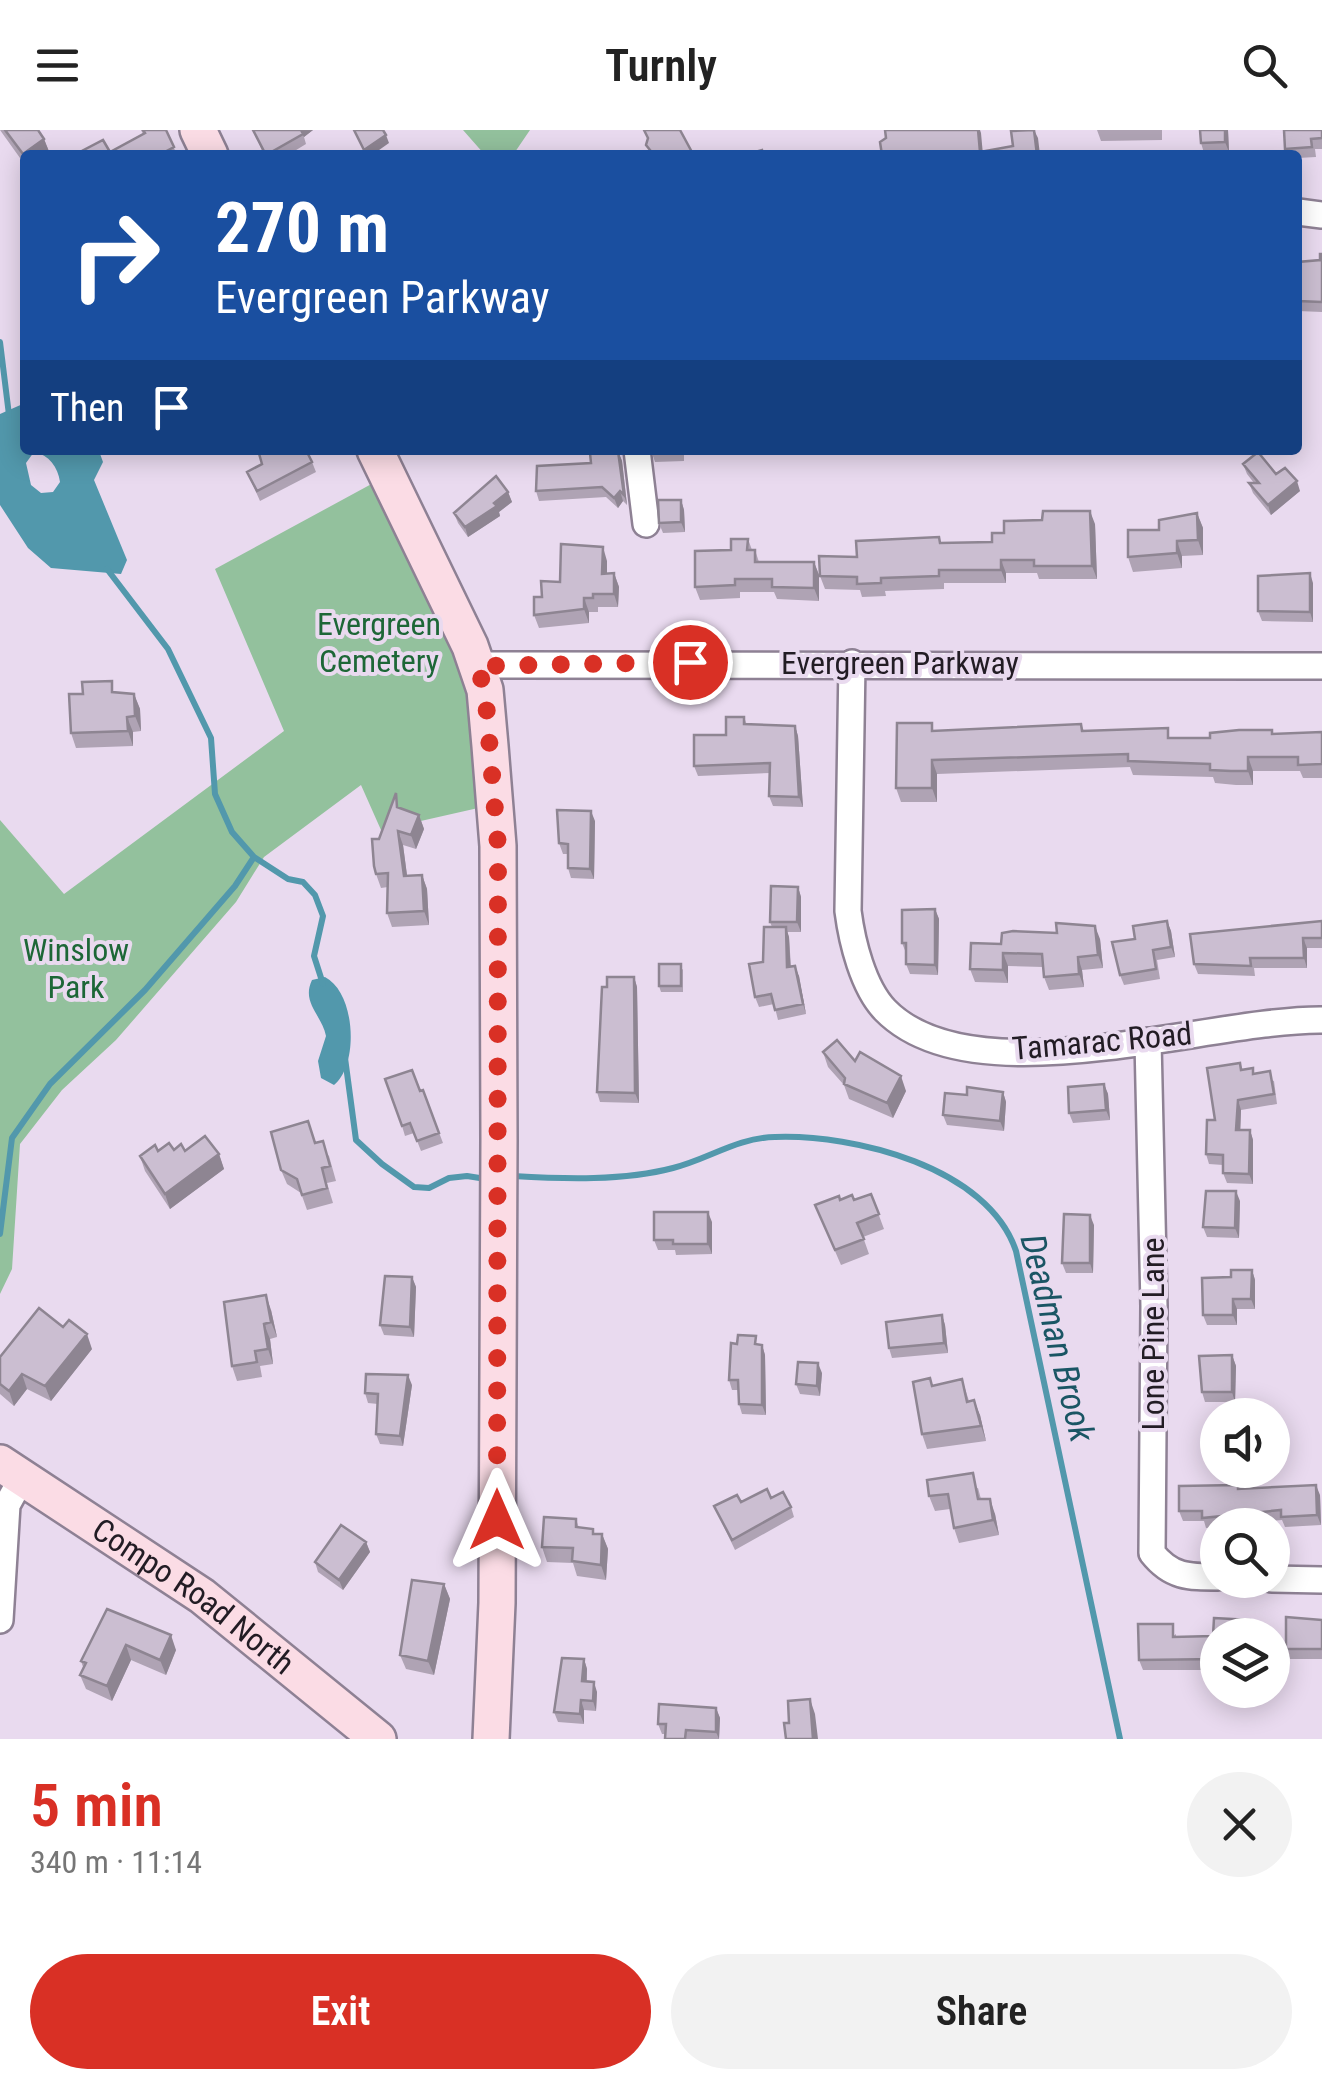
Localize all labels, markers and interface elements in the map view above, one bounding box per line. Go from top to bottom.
icon: menu [30,38,85,93]
icon: search [1237,38,1292,93]
text: Turnly [605,39,717,92]
text: 270 m [215,187,389,269]
icon: right [50,190,180,320]
text: Evergreen Parkway [215,271,549,324]
icon: arrive [144,380,199,435]
text: Then [50,386,124,430]
park label: Evergreen Cemetery [317,605,441,680]
pin [648,620,733,705]
icon: arrive [663,635,718,690]
street label: Evergreen Parkway [781,644,1019,682]
park label: Winslow Park [23,931,129,1006]
street label: Tamarac Road [1010,1014,1194,1068]
water label: Deadman Brook [1011,1230,1103,1447]
street label: Lone Pine Lane [1134,1237,1172,1431]
map controls [1200,1398,1290,1708]
button: sound [1200,1398,1290,1488]
position arrow [445,1468,549,1572]
button: search [1200,1508,1290,1598]
street label: Compo Road North [85,1510,302,1682]
button: layers [1200,1618,1290,1708]
text: 5 min [30,1770,163,1841]
button: close [1187,1772,1292,1877]
text: 340 m · 11:14 [30,1843,202,1881]
button: Exit [30,1954,651,2069]
button: Share [671,1954,1292,2069]

